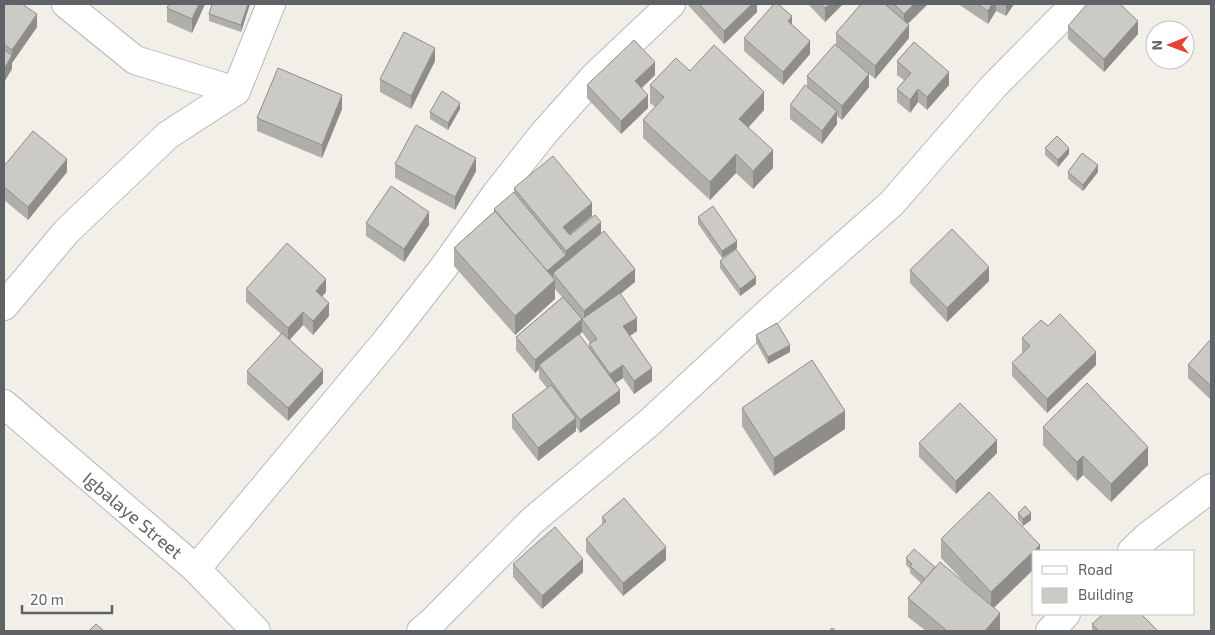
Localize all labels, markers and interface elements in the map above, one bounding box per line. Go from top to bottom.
north arrow [1145,20,1195,70]
text: N [1148,40,1165,50]
street label: Igbalaye Street [79,467,187,563]
legend [1032,550,1195,615]
text: Road [1078,560,1113,578]
scale bar [22,582,112,614]
text: Building [1078,585,1134,603]
text: 20 m [30,590,64,608]

